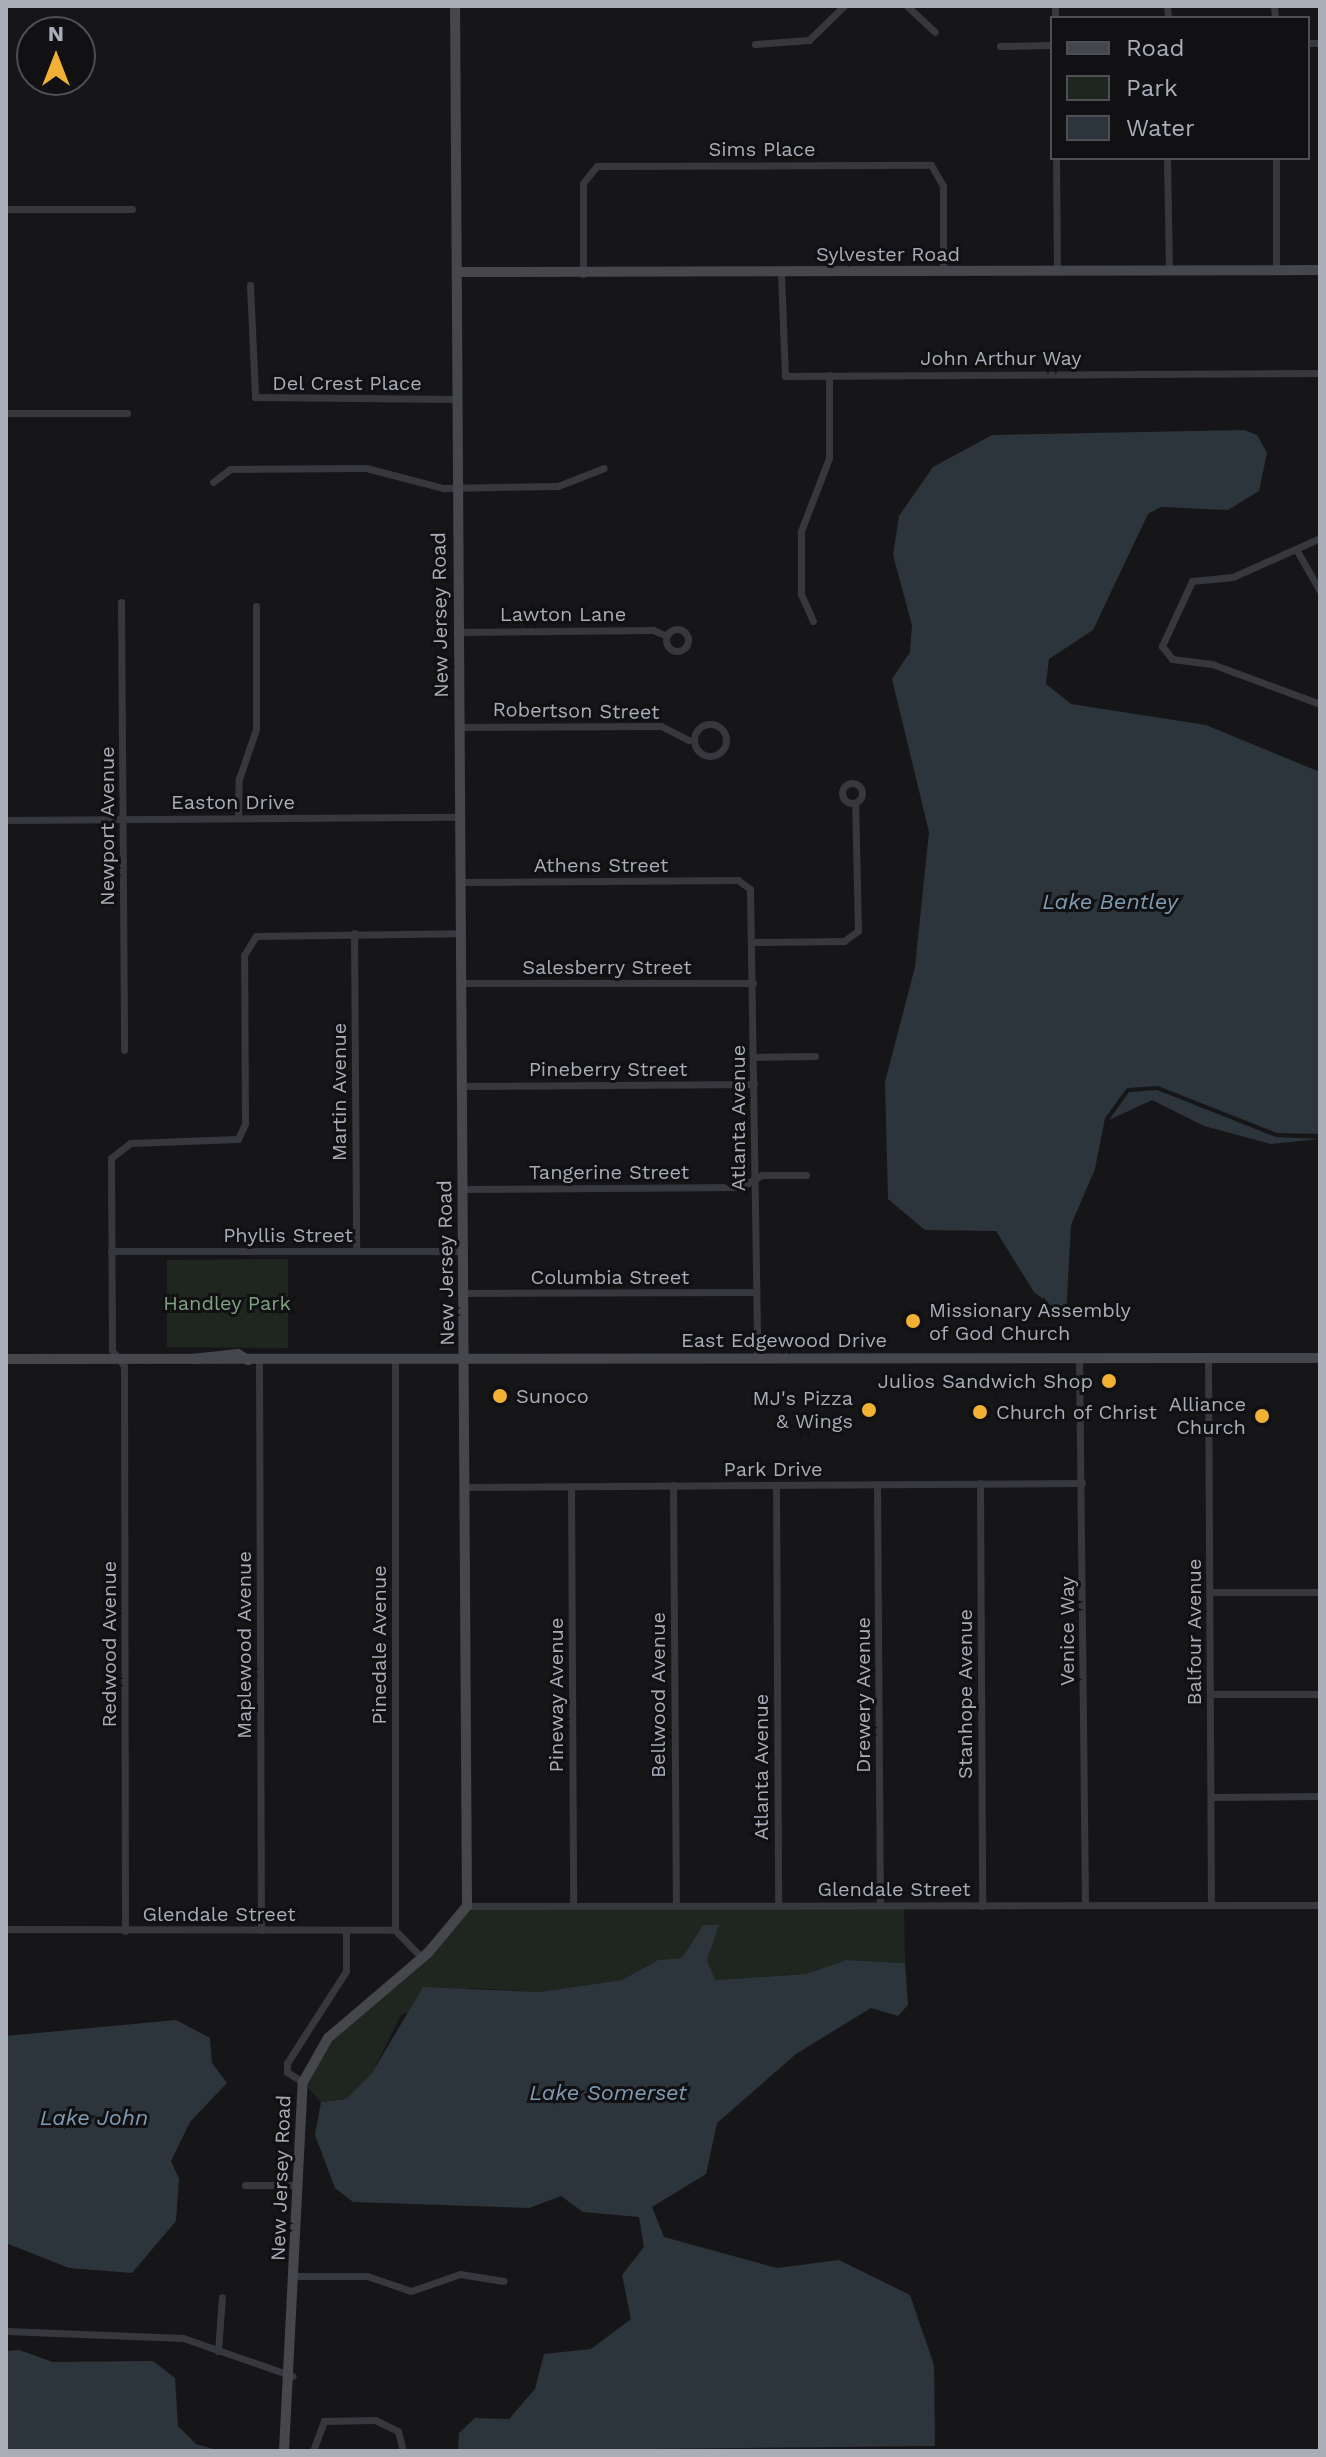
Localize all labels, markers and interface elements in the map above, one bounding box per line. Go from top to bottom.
north arrow [16,16,96,96]
legend [1050,16,1310,160]
text: N [48,21,64,46]
text: Road [1126,34,1185,62]
text: Park [1126,74,1178,102]
text: Water [1126,114,1195,142]
street label: Sims Place [709,137,815,161]
street label: Sylvester Road [816,242,960,266]
street label: John Arthur Way [919,346,1083,370]
street label: Del Crest Place [272,371,422,395]
street label: New Jersey Road [427,531,453,699]
street label: Lawton Lane [500,602,626,626]
street label: Robertson Street [492,698,660,724]
street label: Newport Avenue [95,746,119,906]
street label: Easton Drive [171,790,295,814]
street label: Athens Street [534,853,668,877]
water label: Lake Bentley [1042,889,1178,915]
street label: Salesberry Street [522,955,692,979]
street label: Martin Avenue [327,1022,351,1162]
street label: Atlanta Avenue [726,1044,750,1192]
street label: Pineberry Street [528,1057,688,1081]
street label: Tangerine Street [529,1160,689,1184]
street label: New Jersey Road [433,1179,459,1347]
street label: Phyllis Street [223,1223,353,1247]
street label: Columbia Street [530,1265,690,1289]
park label: Handley Park [163,1291,291,1315]
place label: Missionary Assembly of God Church [929,1298,1132,1345]
marker: Missionary Assembly of God Church [904,1312,922,1330]
street label: East Edgewood Drive [681,1328,887,1352]
place label: Julios Sandwich Shop [878,1369,1093,1393]
marker: Julios Sandwich Shop [1100,1372,1118,1390]
place label: Sunoco [516,1384,589,1408]
place label: MJ's Pizza & Wings [753,1386,853,1433]
marker: Sunoco [491,1387,509,1405]
place label: Alliance Church [1169,1392,1246,1439]
place label: Church of Christ [996,1400,1158,1424]
marker: MJ's Pizza & Wings [860,1401,878,1419]
marker: Church of Christ [971,1403,989,1421]
marker: Alliance Church [1253,1407,1271,1425]
street label: Park Drive [723,1457,823,1481]
street label: Maplewood Avenue [232,1551,256,1739]
street label: Balfour Avenue [1182,1558,1206,1706]
street label: Redwood Avenue [97,1560,121,1728]
street label: Pinedale Avenue [367,1565,391,1725]
street label: Venice Way [1055,1576,1079,1686]
street label: Stanhope Avenue [953,1609,977,1779]
street label: Bellwood Avenue [646,1612,670,1778]
street label: Drewery Avenue [851,1616,875,1774]
street label: Pineway Avenue [544,1617,568,1773]
street label: Atlanta Avenue [749,1693,773,1841]
street label: Glendale Street [817,1877,971,1901]
street label: Glendale Street [142,1902,296,1926]
water label: Lake Somerset [529,2080,687,2106]
street label: New Jersey Road [266,2094,296,2262]
water label: Lake John [40,2105,148,2131]

